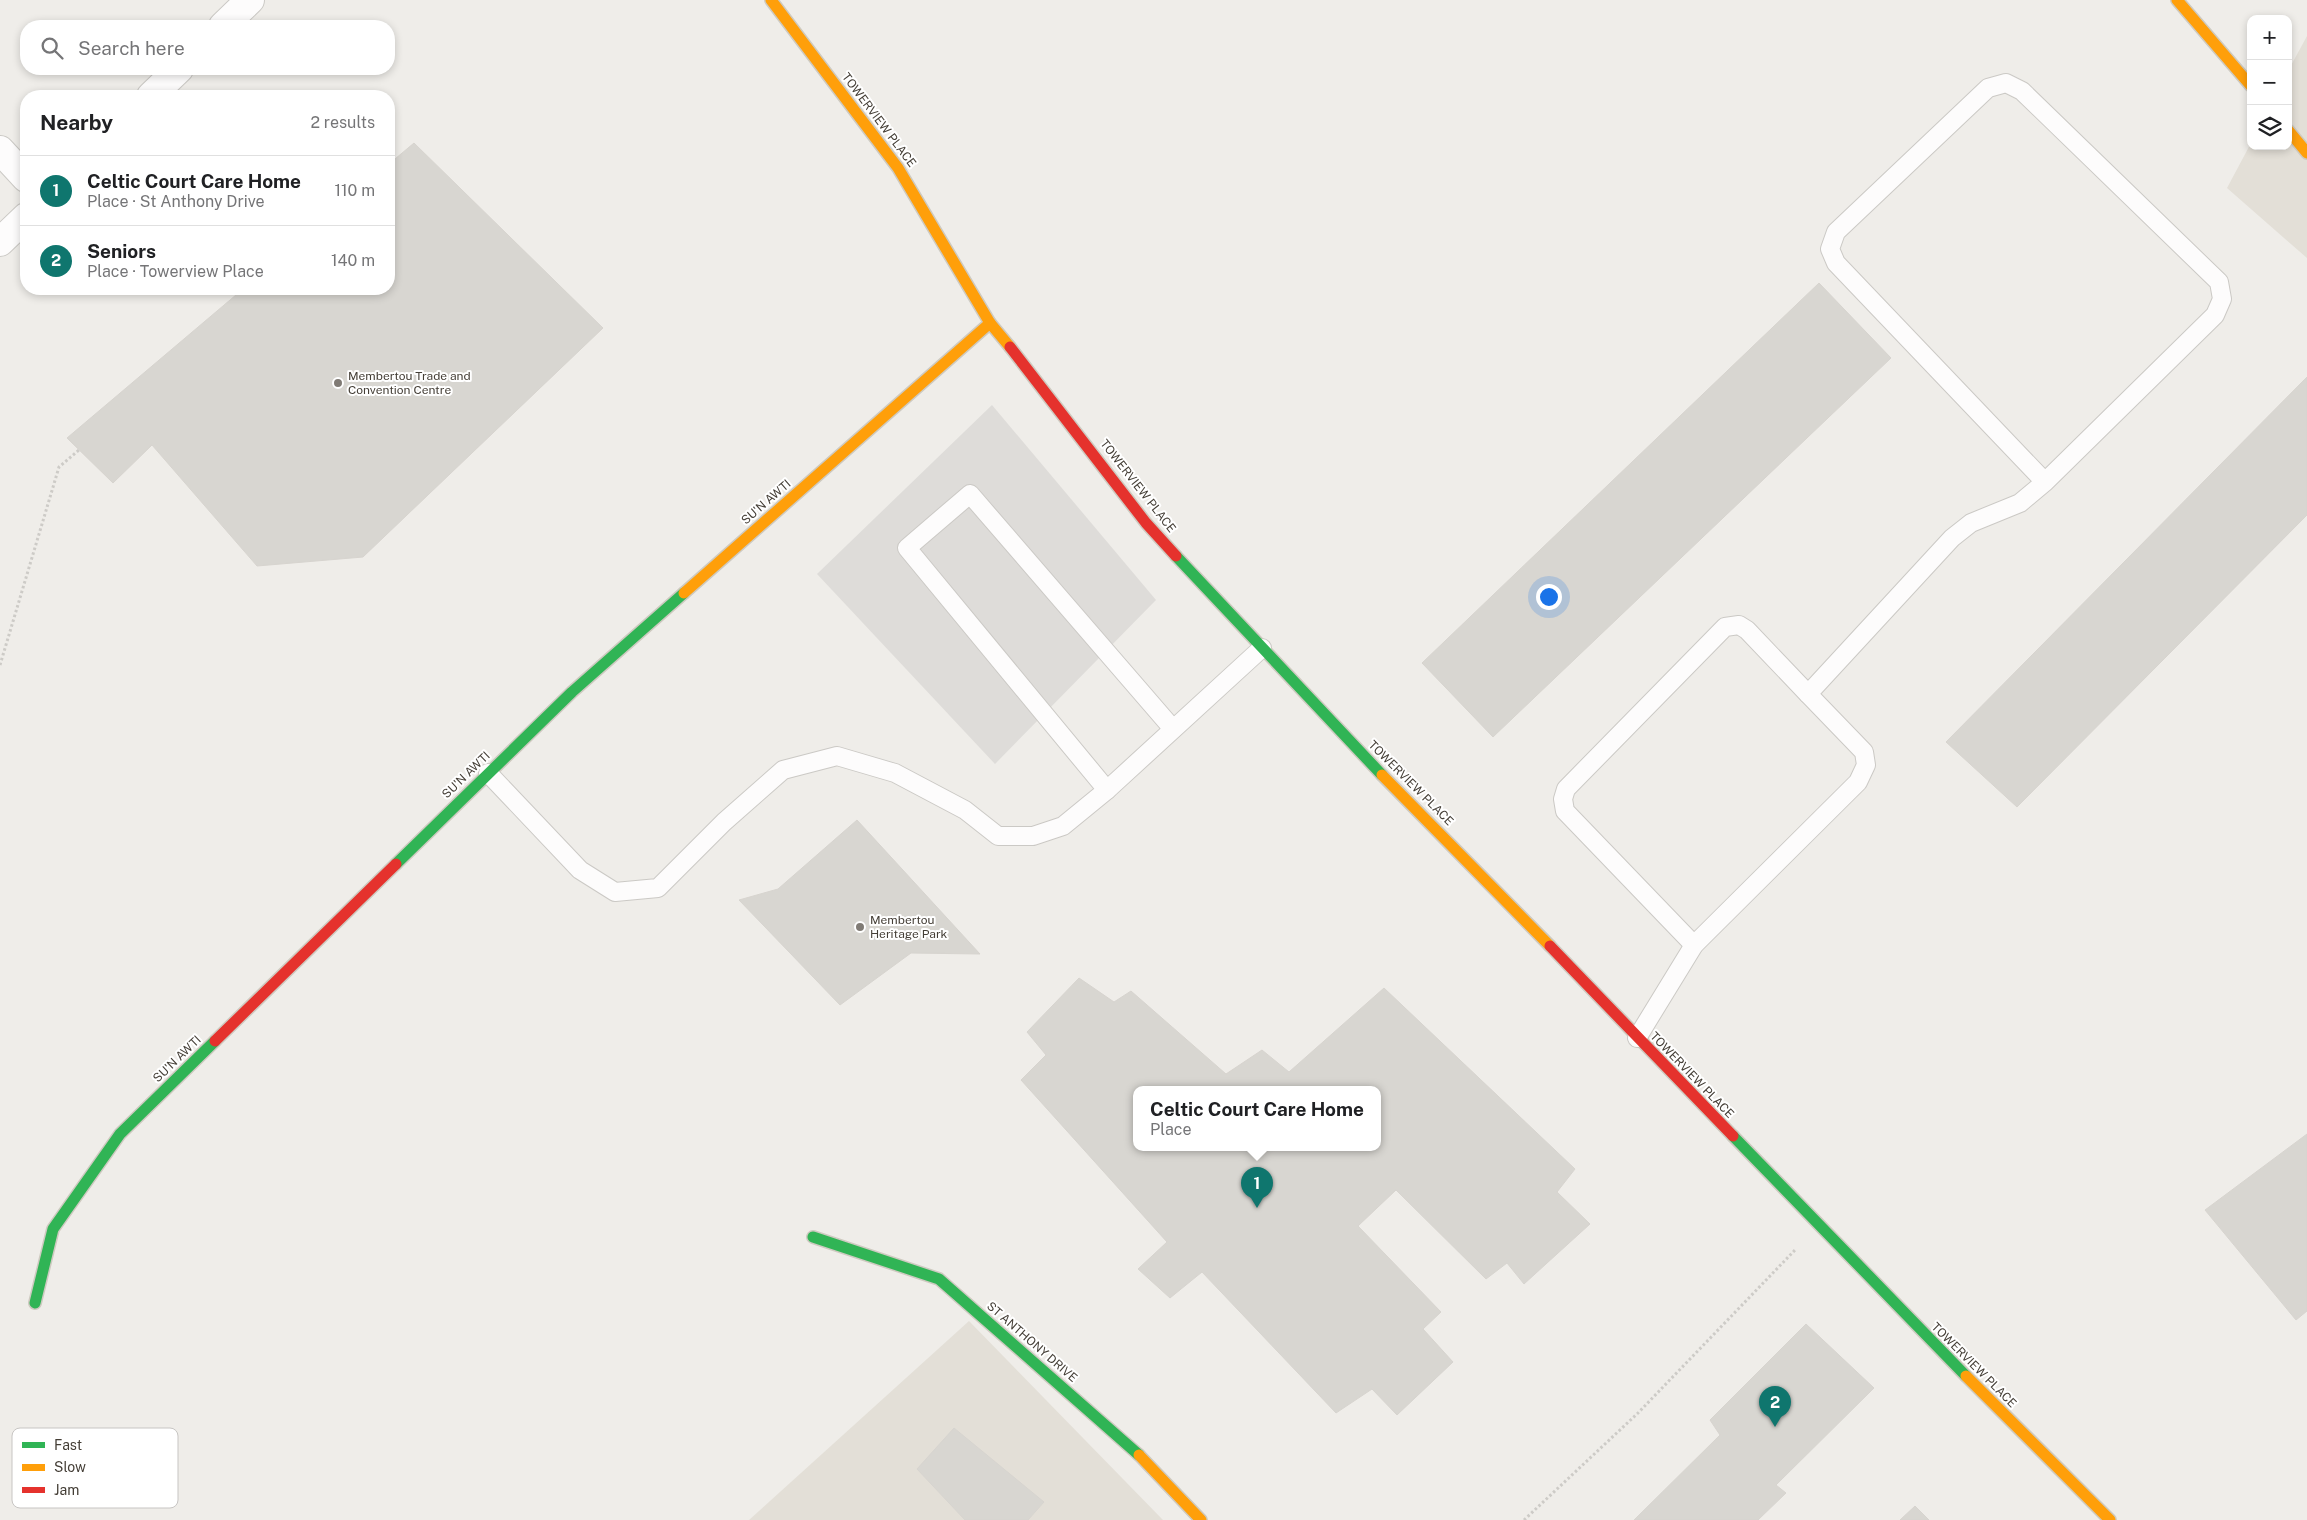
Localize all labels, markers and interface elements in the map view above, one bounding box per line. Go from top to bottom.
map controls [2247,15,2292,150]
button: + [2247,15,2292,60]
search box [20,20,395,75]
icon: search [38,34,66,62]
text: Search here [78,37,185,59]
button: − [2247,60,2292,105]
street label: TOWERVIEW PLACE [839,70,919,170]
button: layers [2247,105,2292,150]
text: Nearby [40,110,113,135]
text: 2 results [310,113,375,132]
text: Celtic Court Care Home [87,170,301,192]
text: 1 [53,181,59,200]
text: 110 m [334,181,375,200]
text: Place · St Anthony Drive [87,192,265,211]
text: Seniors [87,240,156,262]
text: 2 [51,251,61,270]
text: 140 m [331,251,375,270]
text: Place · Towerview Place [87,262,264,281]
place label: Membertou Trade and Convention Centre [348,369,471,397]
marker: Membertou Trade and Convention Centre [332,377,344,389]
street label: TOWERVIEW PLACE [1097,437,1179,535]
street label: SU'N AWTI [738,477,794,527]
your location [1536,584,1562,610]
street label: TOWERVIEW PLACE [1366,738,1456,828]
street label: SU'N AWTI [439,749,493,801]
place label: Membertou Heritage Park [870,913,948,941]
marker: Membertou Heritage Park [854,921,866,933]
street label: TOWERVIEW PLACE [1647,1029,1737,1121]
street label: SU'N AWTI [150,1033,204,1085]
popup [1133,1086,1381,1151]
text: Celtic Court Care Home [1150,1098,1364,1120]
text: Place [1150,1120,1191,1139]
pin: 1 [1241,1167,1273,1208]
street label: ST ANTHONY DRIVE [984,1299,1080,1385]
street label: TOWERVIEW PLACE [1929,1320,2019,1410]
pin: 2 [1759,1386,1791,1427]
legend [12,1428,178,1508]
text: Fast [54,1437,82,1453]
text: Slow [54,1459,86,1475]
text: Jam [54,1482,79,1498]

